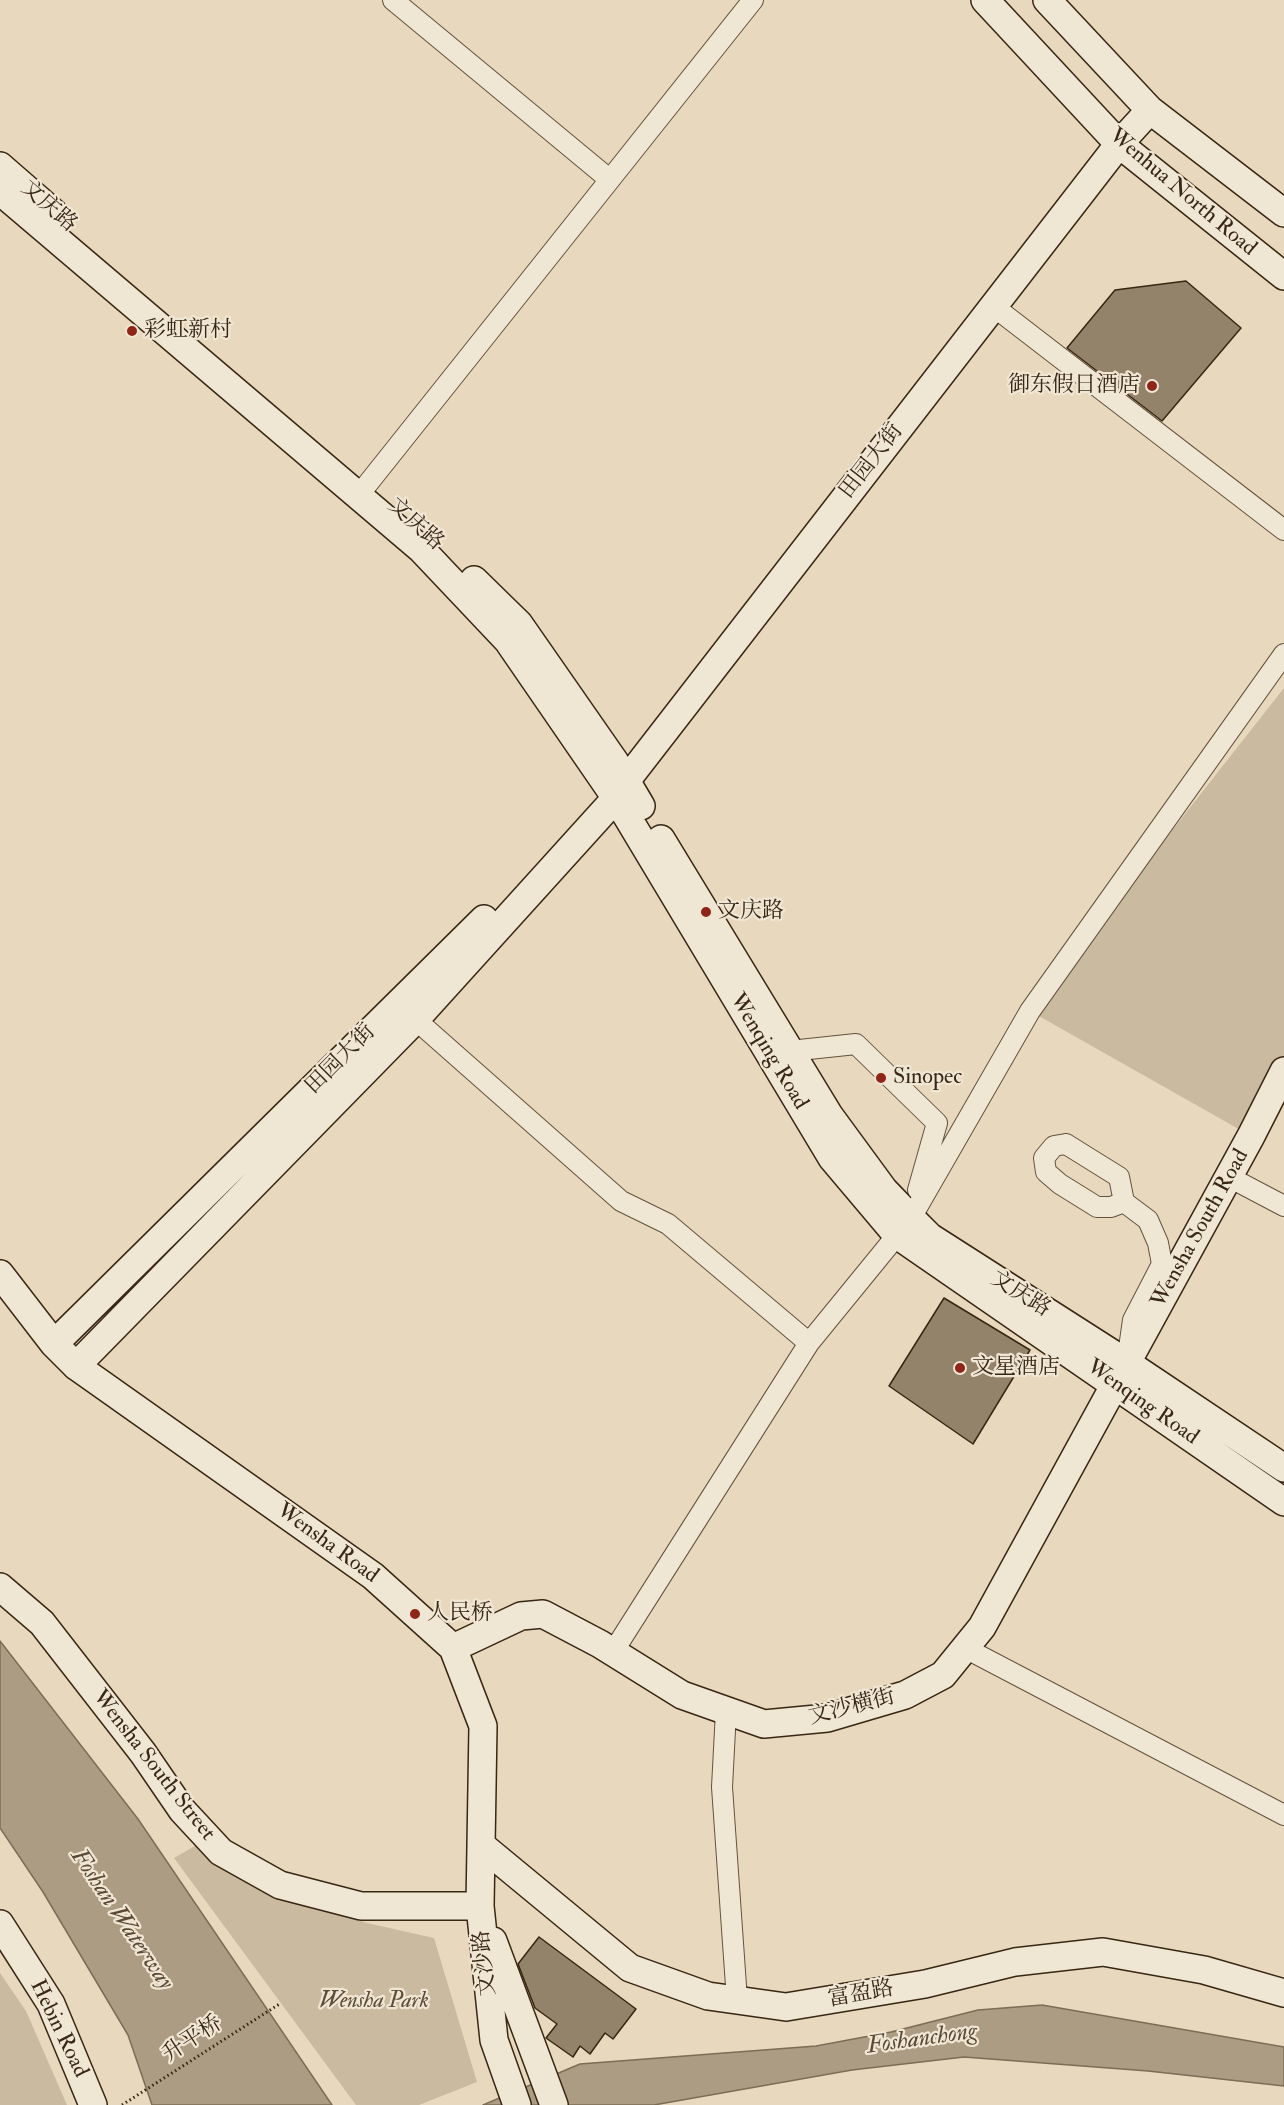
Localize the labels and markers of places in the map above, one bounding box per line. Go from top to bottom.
place label: 彩虹新村 [144,318,232,344]
marker: 彩虹新村 [125,324,139,338]
place label: 御东假日酒店 [1008,373,1140,399]
marker: 御东假日酒店 [1145,379,1159,393]
place label: 文庆路 [718,899,784,925]
marker: 文庆路 [699,905,713,919]
place label: Sinopec [893,1065,962,1091]
marker: Sinopec [874,1071,888,1085]
place label: 文星酒店 [972,1355,1060,1381]
marker: 文星酒店 [953,1361,967,1375]
place label: 人民桥 [427,1601,493,1627]
marker: 人民桥 [408,1607,422,1621]

